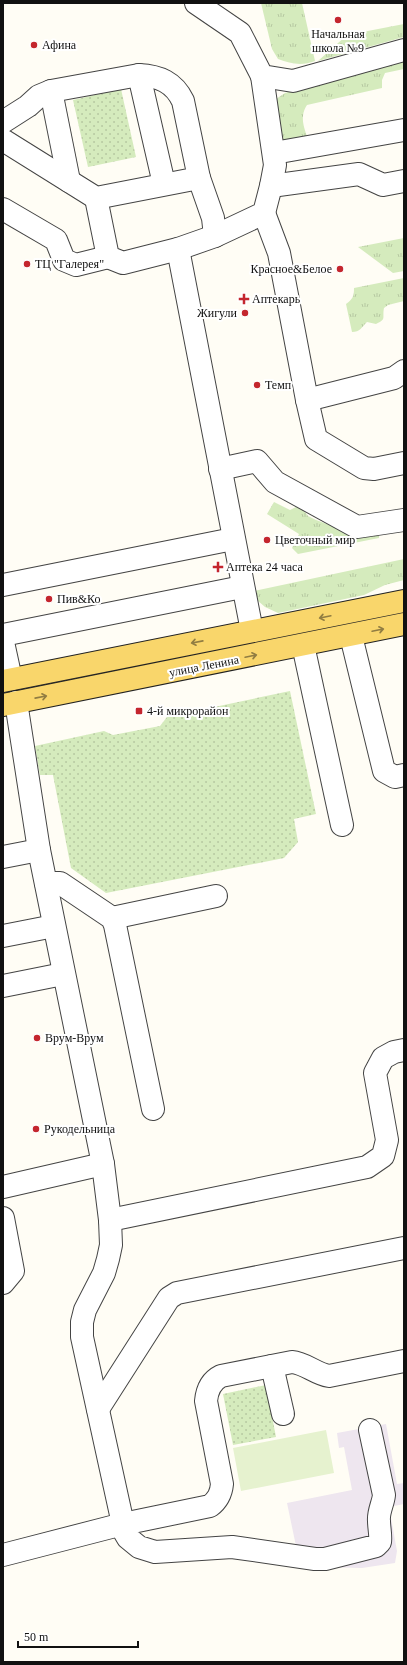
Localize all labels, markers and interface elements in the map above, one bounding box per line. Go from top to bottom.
marker: Начальная школа №9 [333,15,343,25]
place label: Начальная школа №9 [311,27,365,55]
place label: Афина [42,38,77,52]
marker: Афина [29,40,39,50]
place label: ТЦ "Галерея" [35,257,104,271]
marker: ТЦ "Галерея" [22,259,32,269]
place label: Красное&Белое [250,262,332,276]
marker: Красное&Белое [335,264,345,274]
place label: Аптекарь [252,292,301,306]
marker: Аптекарь [239,294,249,304]
place label: Жигули [197,306,238,320]
marker: Жигули [240,308,250,318]
place label: Темп [265,378,292,392]
marker: Темп [252,380,262,390]
place label: Цветочный мир [275,533,355,547]
marker: Цветочный мир [262,535,272,545]
place label: Аптека 24 часа [226,560,303,574]
marker: Аптека 24 часа [213,562,223,572]
place label: Пив&Ко [57,592,101,606]
marker: Пив&Ко [44,594,54,604]
one-way arrow [319,614,332,622]
one-way arrow [372,625,385,633]
one-way arrow [191,639,204,647]
street label: улица Ленина [168,652,241,680]
one-way arrow [244,652,257,660]
one-way arrow [34,693,47,701]
place label: 4-й микрорайон [147,704,229,718]
marker: 4-й микрорайон [134,706,144,716]
place label: Врум-Врум [45,1031,104,1045]
marker: Врум-Врум [32,1033,42,1043]
place label: Рукодельница [44,1122,116,1136]
marker: Рукодельница [31,1124,41,1134]
scale bar [18,1623,138,1649]
text: 50 m [24,1630,49,1644]

